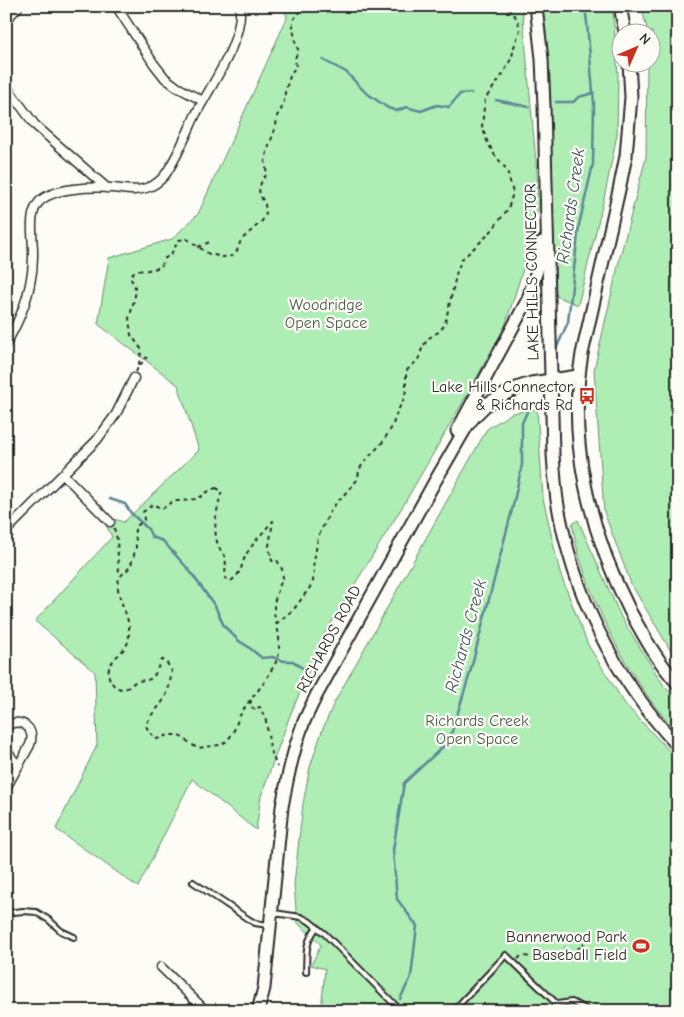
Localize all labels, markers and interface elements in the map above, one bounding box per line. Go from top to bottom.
north arrow [612,22,662,72]
text: N [636,30,654,48]
water label: Richards Creek [552,147,590,265]
street label: LAKE HILLS CONNECTOR [521,183,543,361]
park label: Woodridge Open Space [285,296,367,332]
place label: Lake Hills Connector & Richards Rd [431,378,574,414]
bus stop icon: Lake Hills Connector & Richards Rd [577,386,597,406]
water label: Richards Creek [441,577,491,695]
street label: RICHARDS ROAD [293,582,365,696]
park label: Richards Creek Open Space [425,712,529,748]
place label: Bannerwood Park Baseball Field [506,928,627,964]
sports icon: Bannerwood Park Baseball Field [631,936,651,956]

